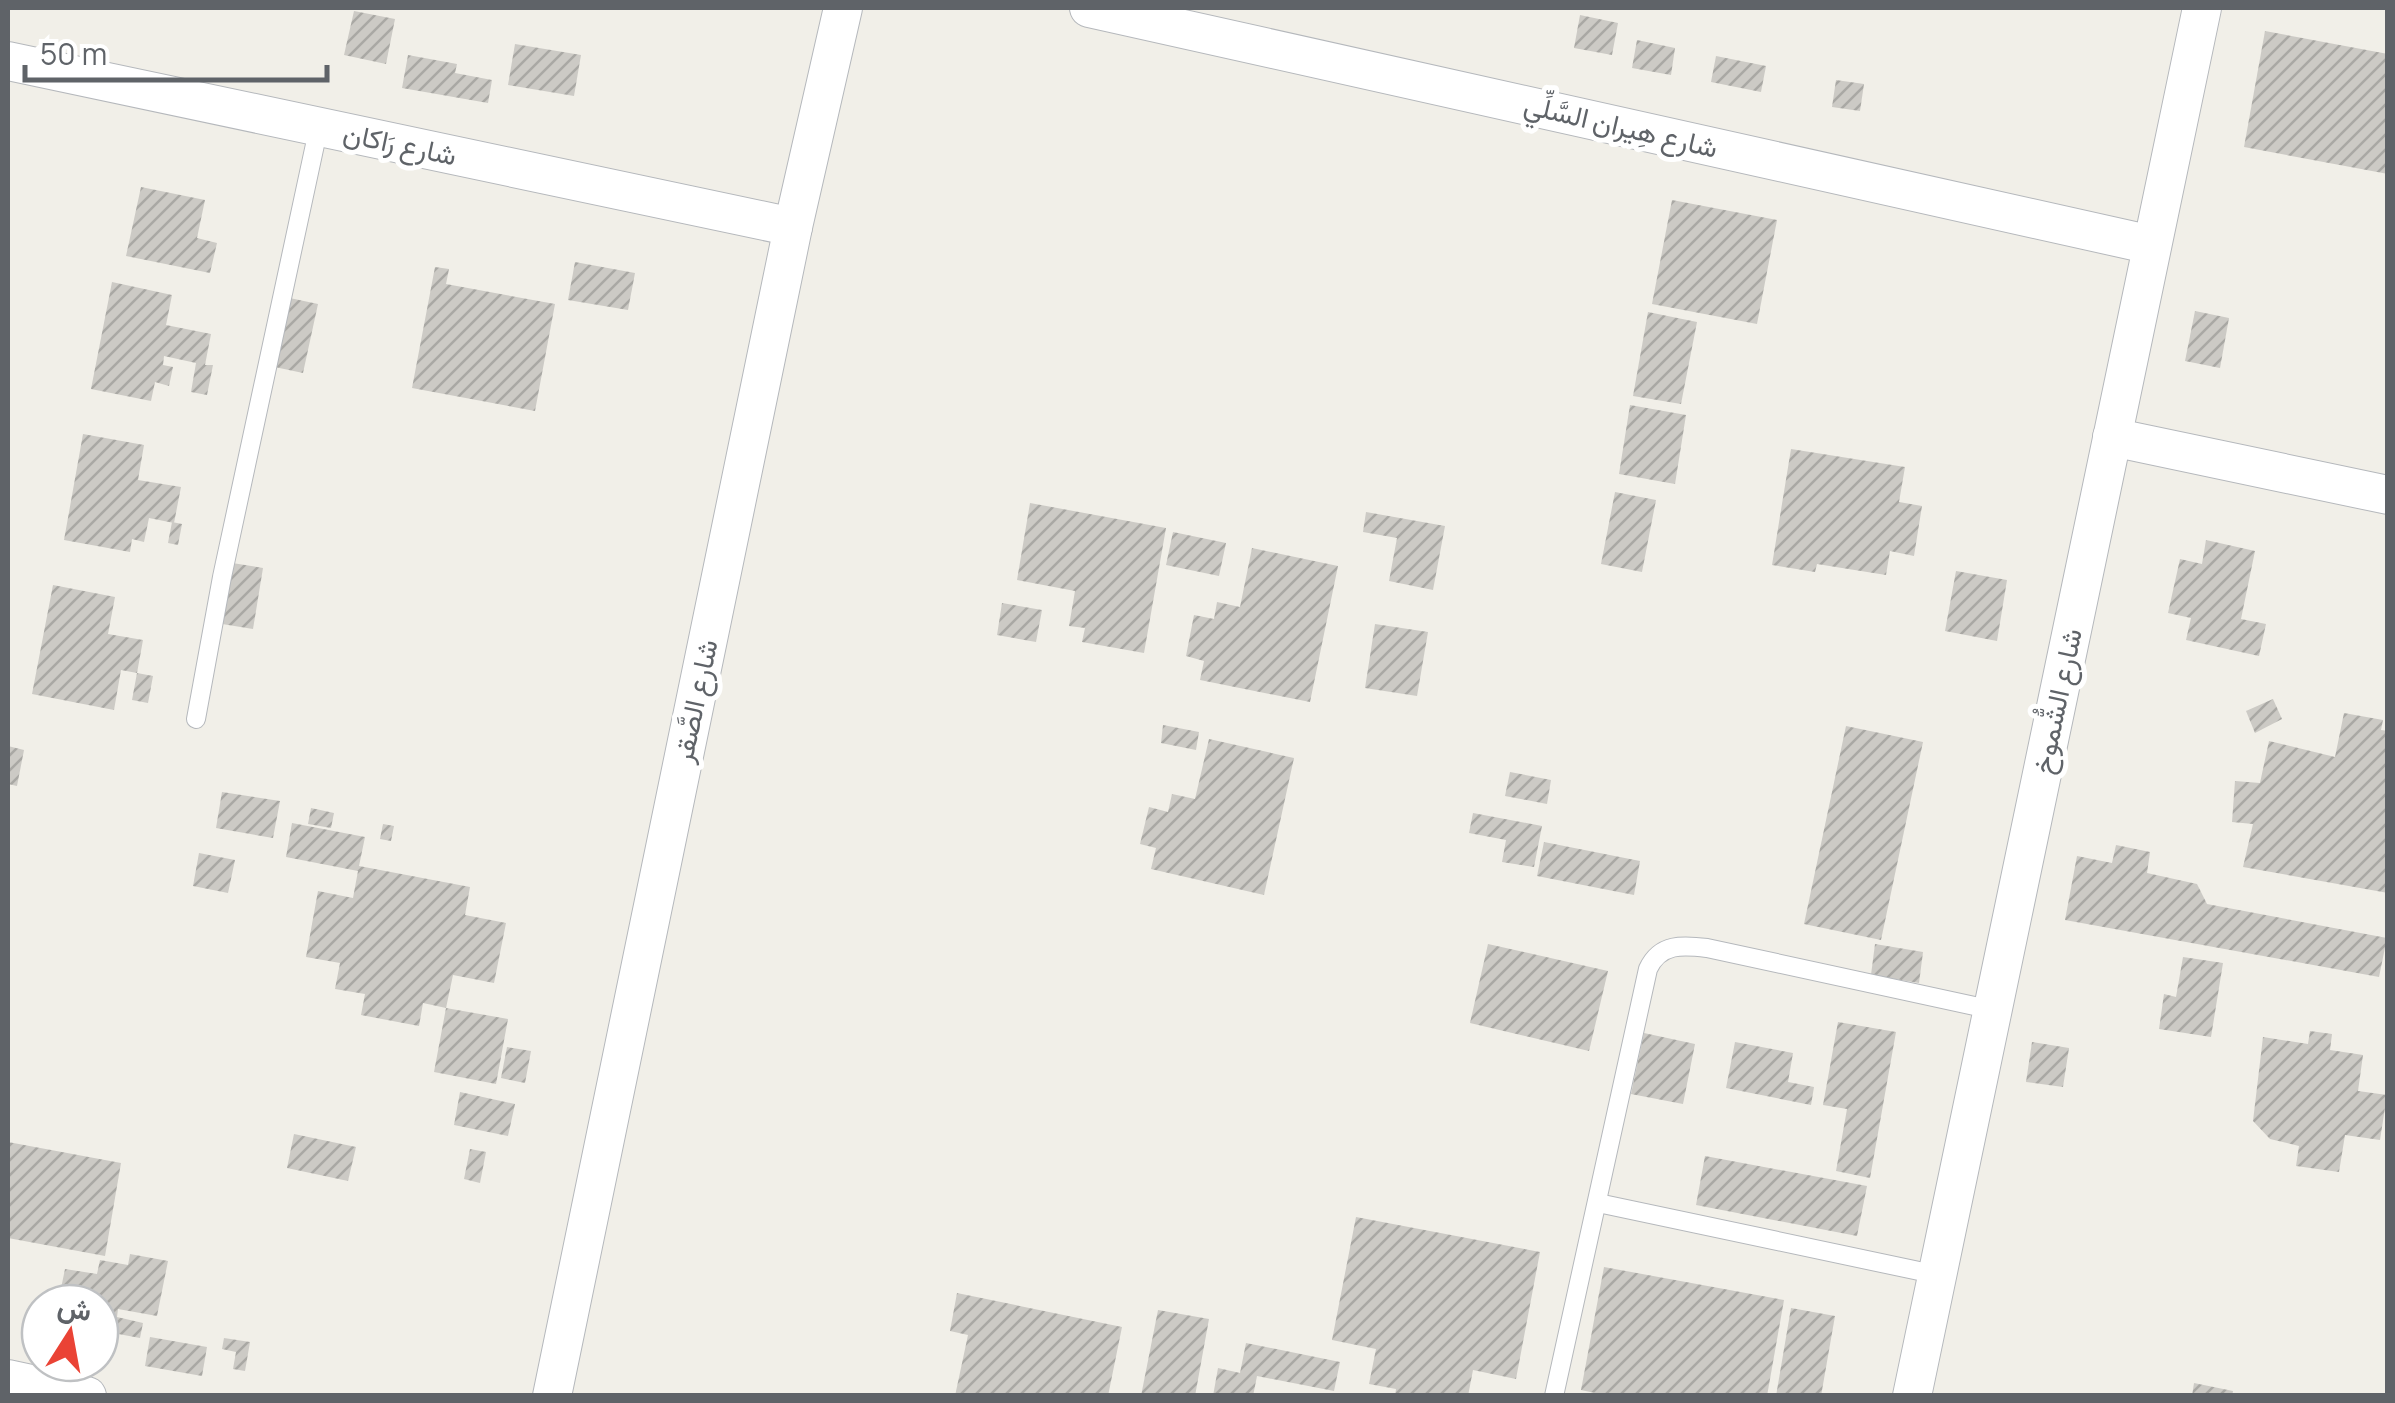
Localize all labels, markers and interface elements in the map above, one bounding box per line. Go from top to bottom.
scale bar [25,20,328,82]
text: 50 m [40,33,107,74]
street label: شارع هِيران السَّلِّي [1520,84,1722,171]
street label: شارع رَاكان [340,113,460,175]
street label: شارع الشُّموخ [2020,624,2091,777]
street label: شارع الصَّقر [662,636,727,767]
north arrow [20,1283,120,1383]
text: ش [55,1286,95,1329]

